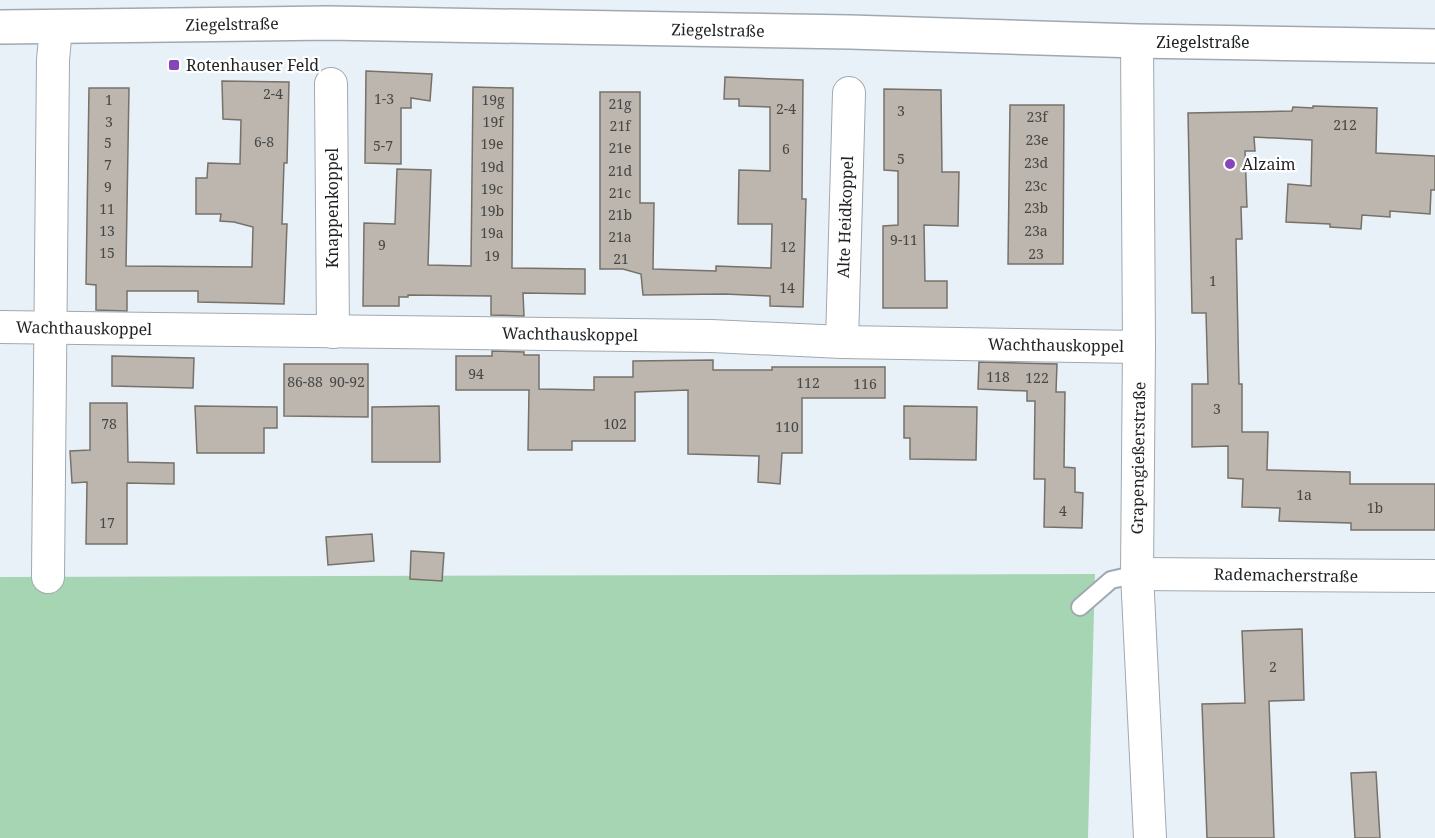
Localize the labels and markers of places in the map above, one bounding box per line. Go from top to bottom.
place label: Rotenhauser Feld [186,54,319,76]
marker: Rotenhauser Feld [167,58,181,72]
place label: Alzaim [1242,153,1296,175]
marker: Alzaim [1223,157,1237,171]

